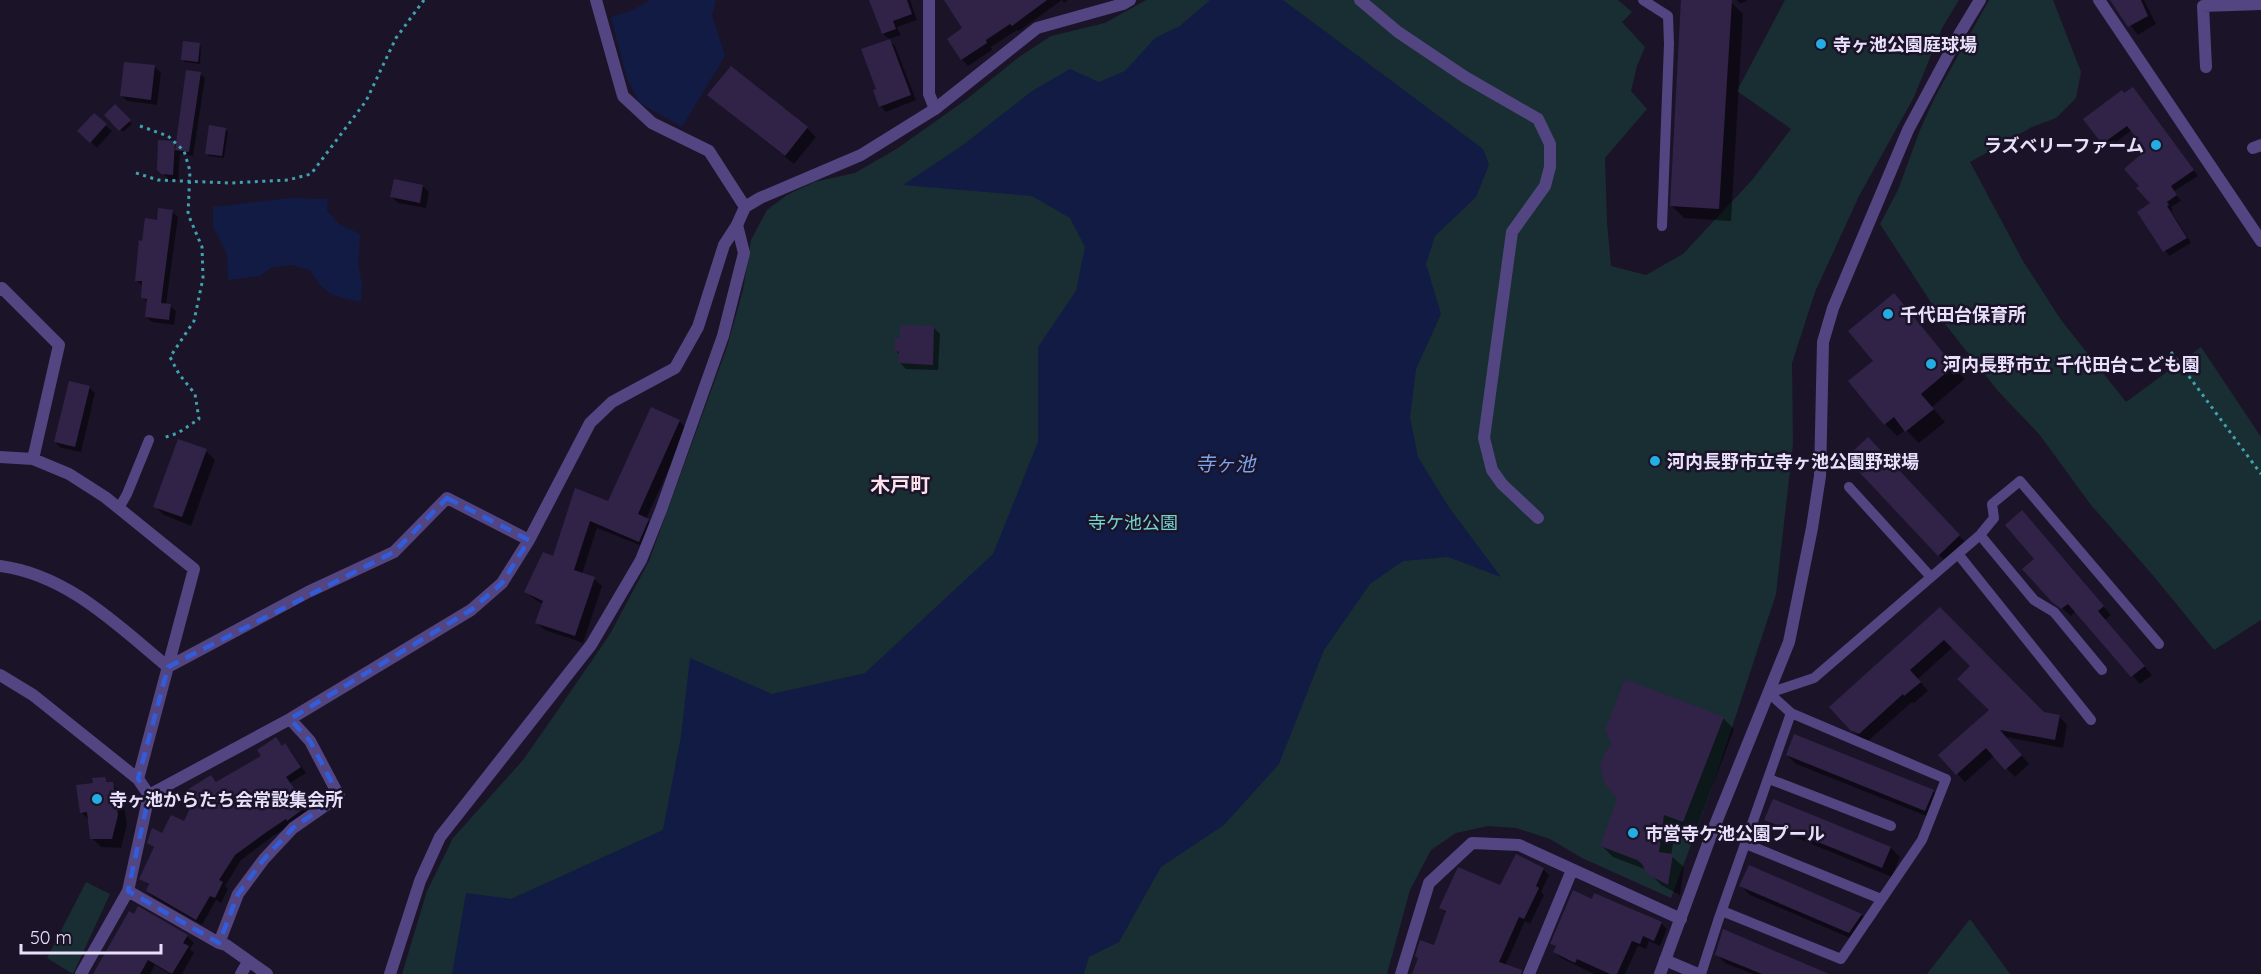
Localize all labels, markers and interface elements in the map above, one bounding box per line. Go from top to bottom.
place label: 寺ヶ池公園庭球場 [1833,33,1977,56]
marker: 寺ヶ池公園庭球場 [1814,37,1828,51]
place label: ラズベリーファーム [1984,134,2144,157]
marker: ラズベリーファーム [2149,138,2163,152]
place label: 千代田台保育所 [1900,303,2026,326]
marker: 千代田台保育所 [1881,307,1895,321]
place label: 河内長野市立 千代田台こども園 [1943,353,2200,376]
marker: 河内長野市立 千代田台こども園 [1924,357,1938,371]
place label: 河内長野市立寺ヶ池公園野球場 [1667,450,1919,473]
water label: 寺ヶ池 [1195,451,1257,476]
marker: 河内長野市立寺ヶ池公園野球場 [1648,454,1662,468]
district label: 木戸町 [870,472,930,497]
park label: 寺ケ池公園 [1088,511,1178,534]
place label: 寺ヶ池からたち会常設集会所 [109,788,343,811]
marker: 寺ヶ池からたち会常設集会所 [90,792,104,806]
place label: 市営寺ケ池公園プール [1645,822,1825,845]
marker: 市営寺ケ池公園プール [1626,826,1640,840]
scale bar [21,917,160,955]
text: 50 m [30,926,72,949]

